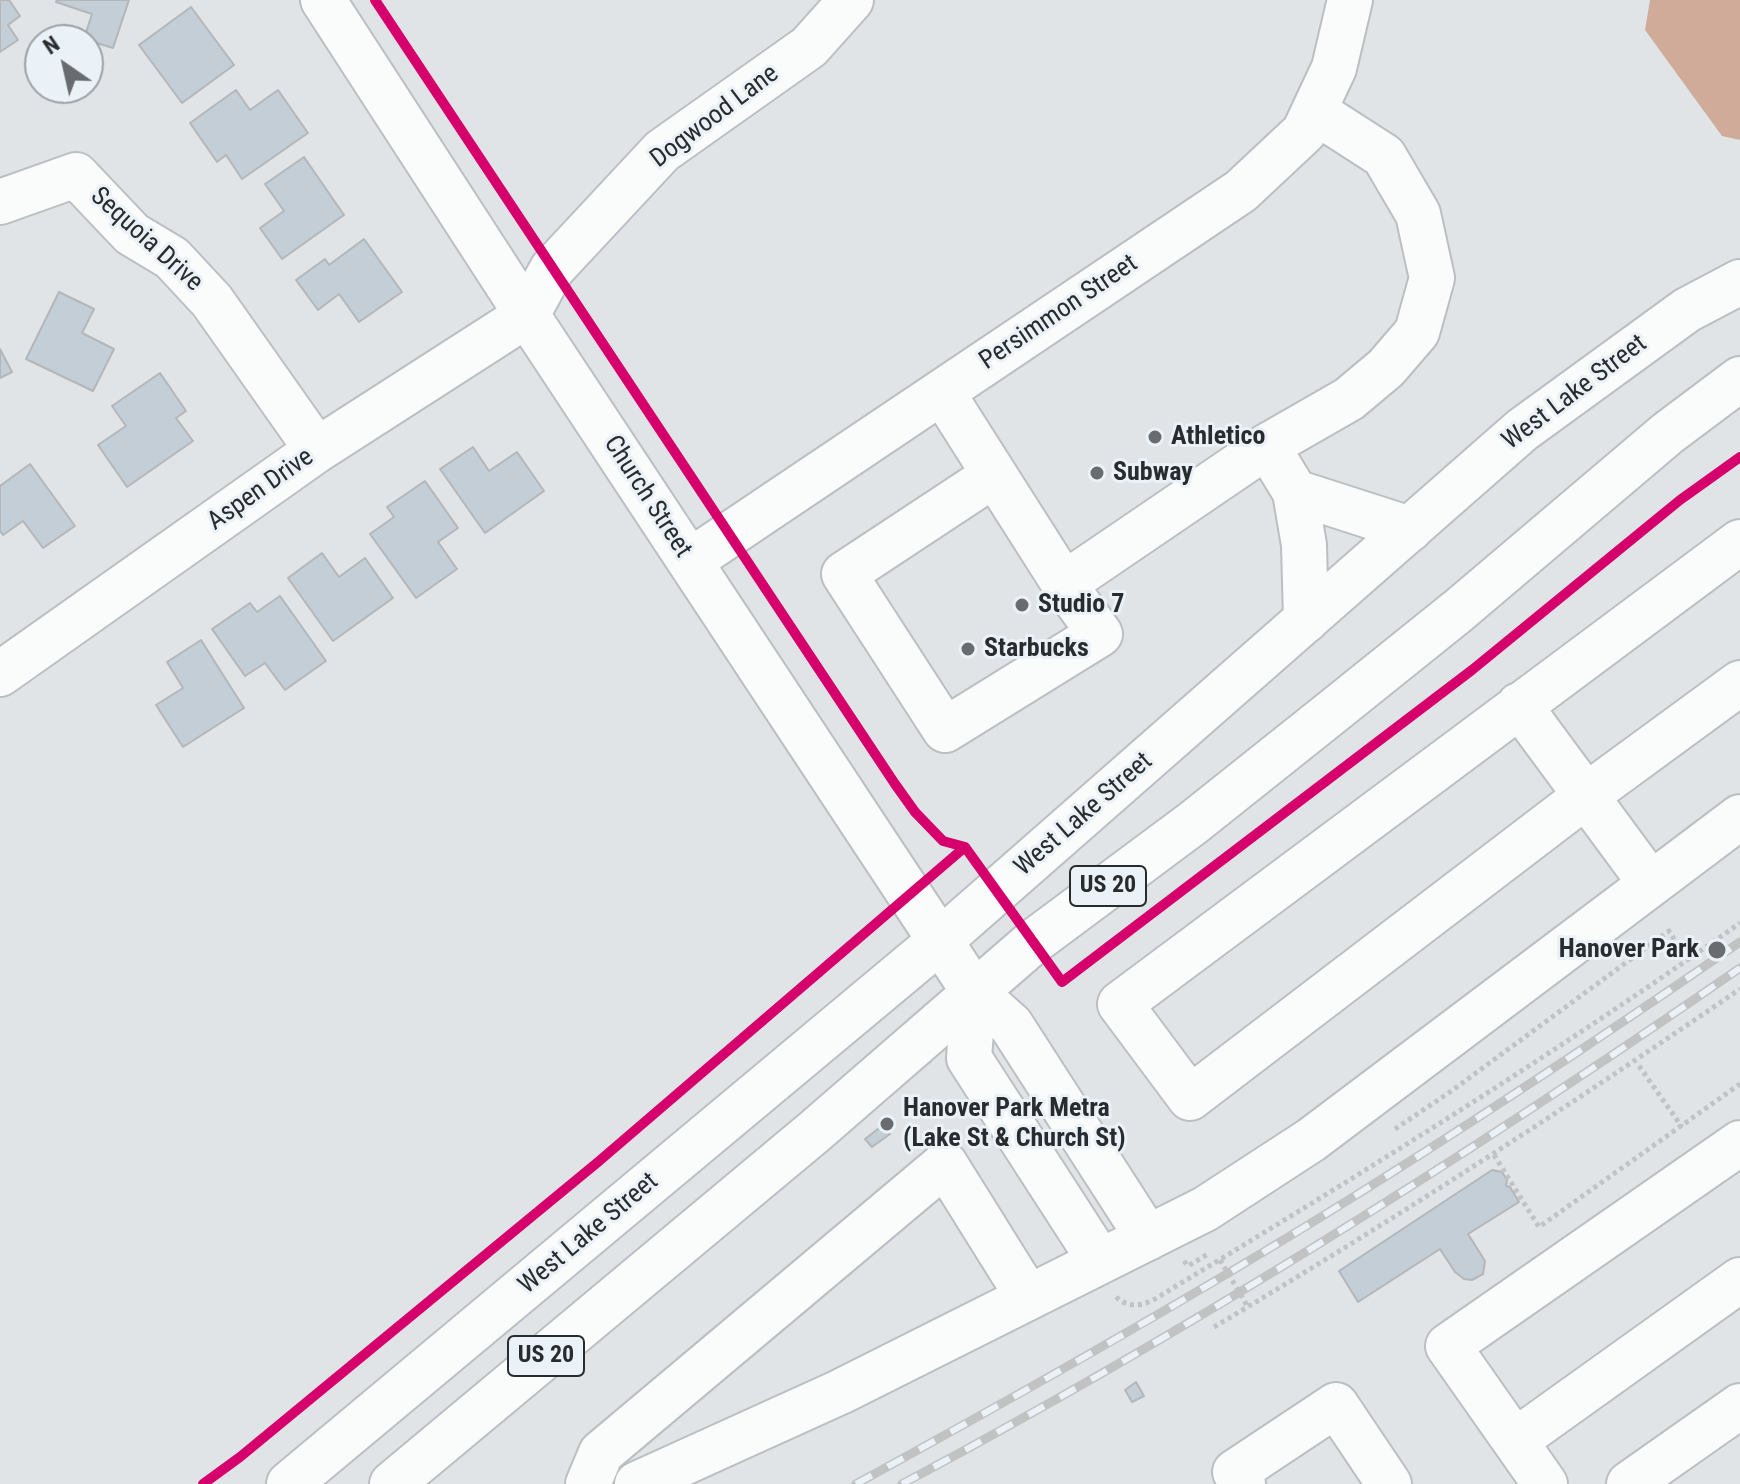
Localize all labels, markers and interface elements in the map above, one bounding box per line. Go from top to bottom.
north arrow [24,24,104,104]
text: N [39,31,64,59]
street label: Dogwood Lane [645,59,785,175]
street label: Sequoia Drive [83,181,209,299]
street label: Persimmon Street [974,249,1144,377]
street label: West Lake Street [1497,329,1653,457]
place label: Athletico [1171,421,1265,453]
marker: Athletico [1146,428,1164,446]
street label: Church Street [596,430,698,564]
street label: Aspen Drive [202,442,320,538]
place label: Subway [1113,457,1193,489]
marker: Subway [1088,464,1106,482]
place label: Studio 7 [1038,589,1124,621]
marker: Studio 7 [1013,596,1031,614]
place label: Starbucks [984,633,1089,665]
marker: Starbucks [959,640,977,658]
street label: West Lake Street [1009,747,1159,883]
road number: US 20 [1070,866,1146,906]
place label: Hanover Park [1559,934,1699,966]
marker: Hanover Park [1706,939,1728,961]
place label: Hanover Park Metra (Lake St & Church St) [903,1093,1126,1154]
marker: Hanover Park Metra (Lake St & Church St) [878,1115,896,1133]
street label: West Lake Street [513,1167,665,1301]
road number: US 20 [508,1336,584,1376]

